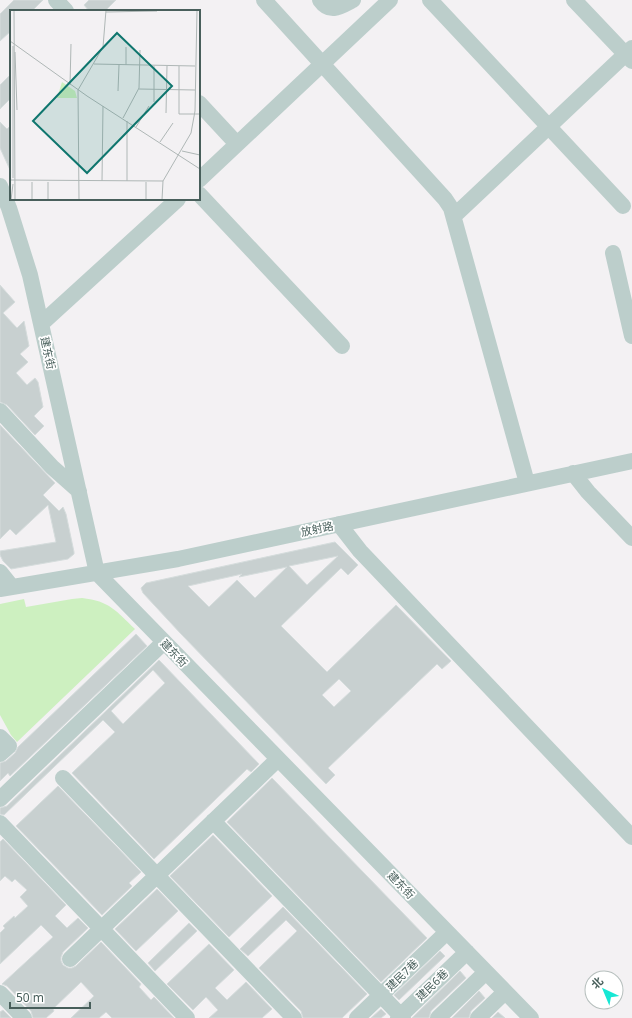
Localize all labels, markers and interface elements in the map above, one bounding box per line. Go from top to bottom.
inset map [10,10,200,200]
street label: 建东街 [37,335,60,371]
street label: 放射路 [299,518,335,539]
street label: 建东街 [158,636,191,670]
street label: 建东街 [385,868,418,902]
street label: 建民7巷 [382,956,421,994]
street label: 建民6巷 [412,966,451,1004]
north arrow [584,970,624,1010]
text: 北 [588,973,606,992]
scale bar [10,984,90,1010]
text: 50 m [16,989,44,1006]

